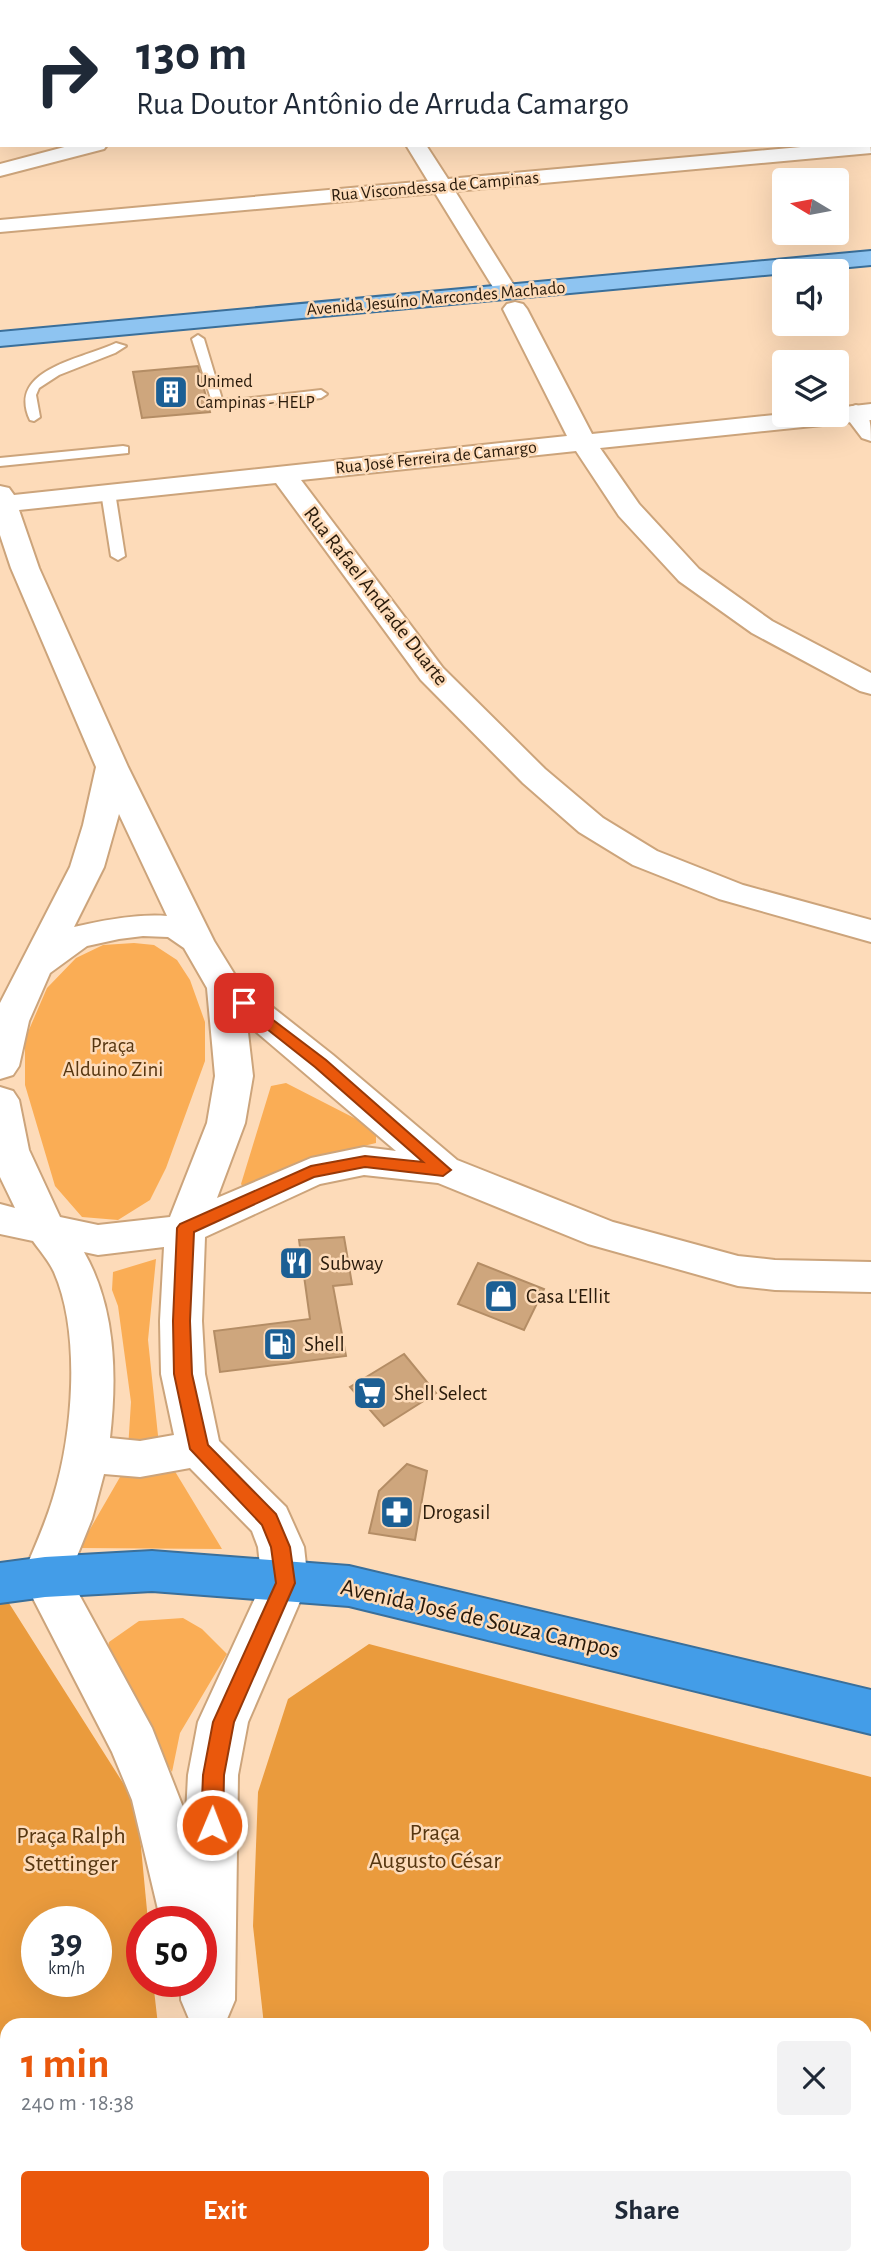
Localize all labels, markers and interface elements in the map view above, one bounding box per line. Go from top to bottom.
icon: right [21,28,112,119]
text: 130 m [136,30,247,79]
text: Rua Doutor Antônio de Arruda Camargo [136,88,629,120]
north arrow [772,168,849,245]
map controls [772,168,849,427]
street label: Rua Viscondessa de Campinas [330,169,540,205]
button: sound [772,259,849,336]
street label: Avenida Jesuíno Marcondes Machado [306,279,566,319]
button: layers [772,350,849,427]
building icon: Unimed Campinas - HELP [152,373,190,411]
place label: Unimed Campinas - HELP [196,373,315,412]
street label: Rua José Ferreira de Camargo [334,438,538,478]
street label: Rua Rafael Andrade Duarte [300,503,452,689]
pin [214,973,274,1033]
icon: arrive [225,984,263,1022]
park label: Praça Alduino Zini [63,1035,163,1080]
restaurant icon: Subway [277,1244,315,1282]
place label: Subway [320,1253,383,1274]
shop icon: Casa L'Ellit [482,1277,520,1315]
place label: Casa L'Ellit [526,1286,610,1307]
fuel station icon: Shell [261,1325,299,1363]
place label: Shell [304,1334,345,1355]
supermarket icon: Shell Select [351,1374,389,1412]
place label: Shell Select [394,1383,487,1404]
pharmacy icon: Drogasil [378,1493,416,1531]
place label: Drogasil [422,1502,490,1523]
street label: Avenida José de Souza Campos [338,1575,622,1663]
position arrow [175,1788,249,1862]
park label: Praça Augusto César [369,1821,501,1873]
park label: Praça Ralph Stettinger [16,1824,126,1876]
speed limit sign: 50 [126,1906,217,1997]
text: 39 [50,1925,82,1960]
text: km/h [48,1960,85,1978]
button: close [777,2041,851,2115]
text: 1 min [21,2043,110,2085]
text: 240 m · 18:38 [21,2092,134,2115]
button: Exit [21,2171,429,2251]
button: Share [443,2171,851,2251]

